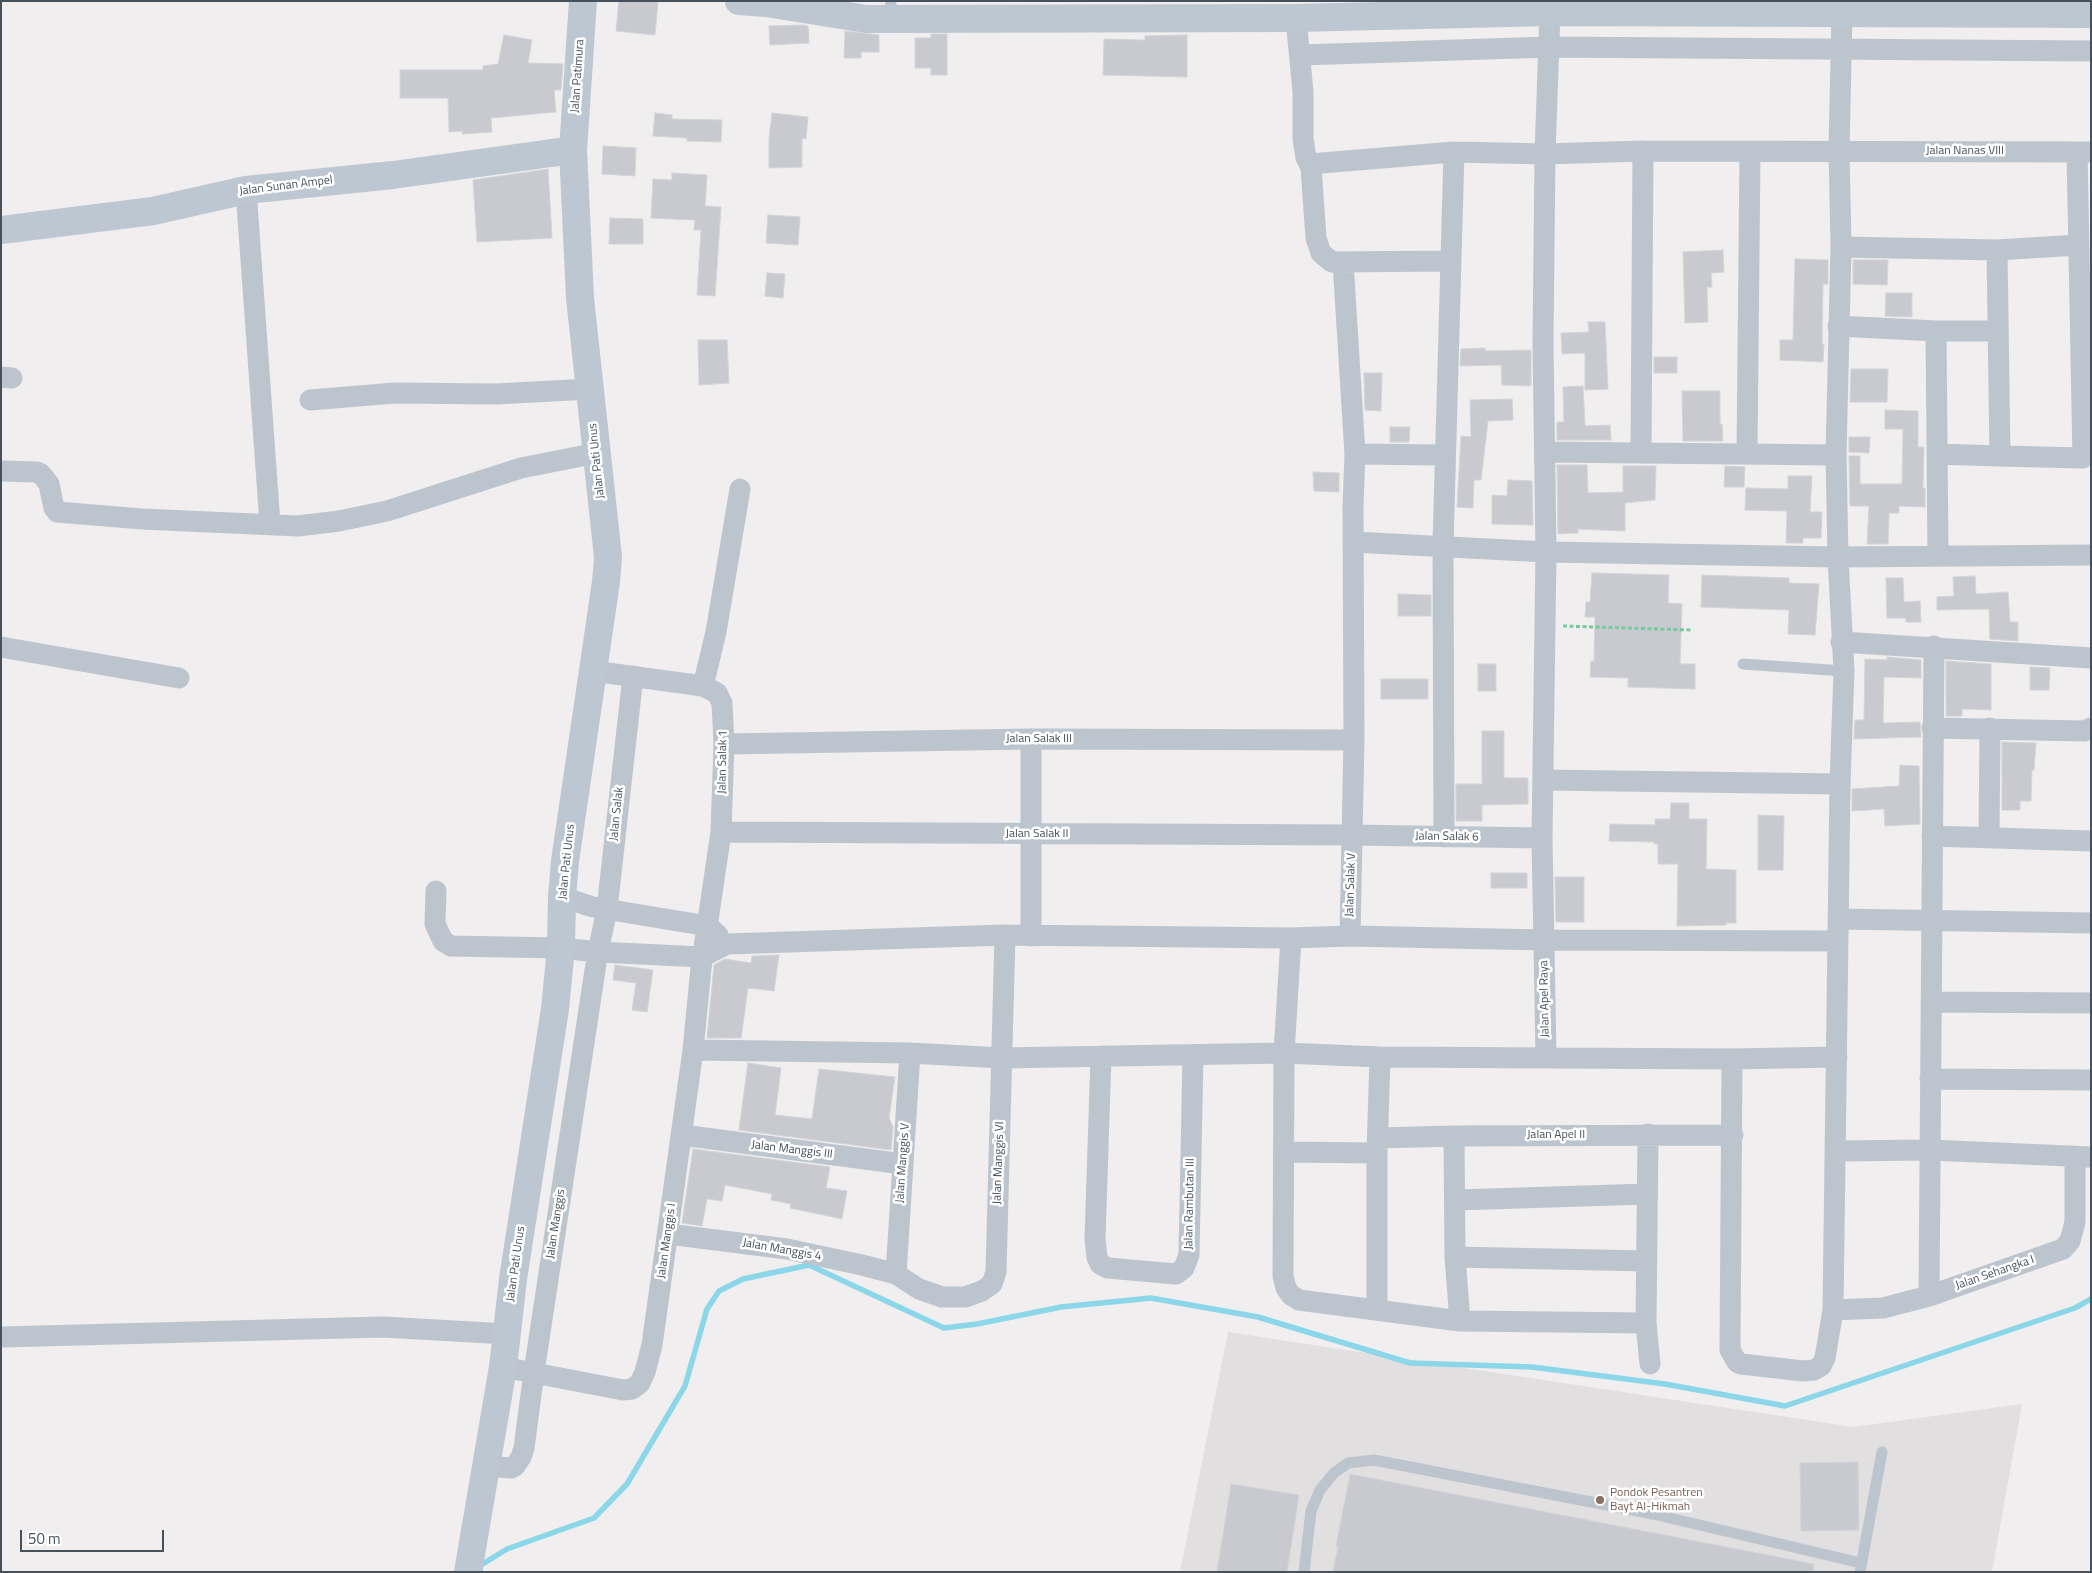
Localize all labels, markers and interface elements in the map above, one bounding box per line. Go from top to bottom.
street label: Jalan Patimura [568,39,588,113]
street label: Jalan Nanas VIII [1926,144,2004,158]
street label: Jalan Sunan Ampel [238,173,334,199]
street label: Jalan Pati Unus [586,422,608,500]
street label: Jalan Salak 1 [715,730,731,794]
street label: Jalan Salak III [1006,732,1072,746]
street label: Jalan Salak [607,786,627,842]
street label: Jalan Pati Unus [556,823,578,901]
street label: Jalan Salak II [1006,827,1068,841]
street label: Jalan Salak 6 [1415,829,1479,845]
street label: Jalan Salak V [1343,853,1359,917]
street label: Jalan Apel Raya [1537,960,1553,1038]
street label: Jalan Manggis VI [990,1121,1008,1205]
street label: Jalan Manggis V [893,1123,913,1203]
street label: Jalan Apel II [1527,1128,1585,1142]
street label: Jalan Manggis III [750,1138,834,1162]
street label: Jalan Rambutan III [1182,1158,1198,1250]
street label: Jalan Manggis [543,1188,569,1260]
street label: Jalan Manggis I [655,1202,679,1280]
street label: Jalan Pati Unus [504,1225,528,1303]
street label: Jalan Manggis 4 [741,1236,823,1264]
street label: Jalan Sehangka I [1954,1253,2036,1293]
place label: Pondok Pesantren Bayt Al-Hikmah [1610,1486,1703,1514]
marker: Pondok Pesantren Bayt Al-Hikmah [1594,1494,1606,1506]
scale bar [22,1520,166,1552]
text: 50 m [28,1527,61,1550]

